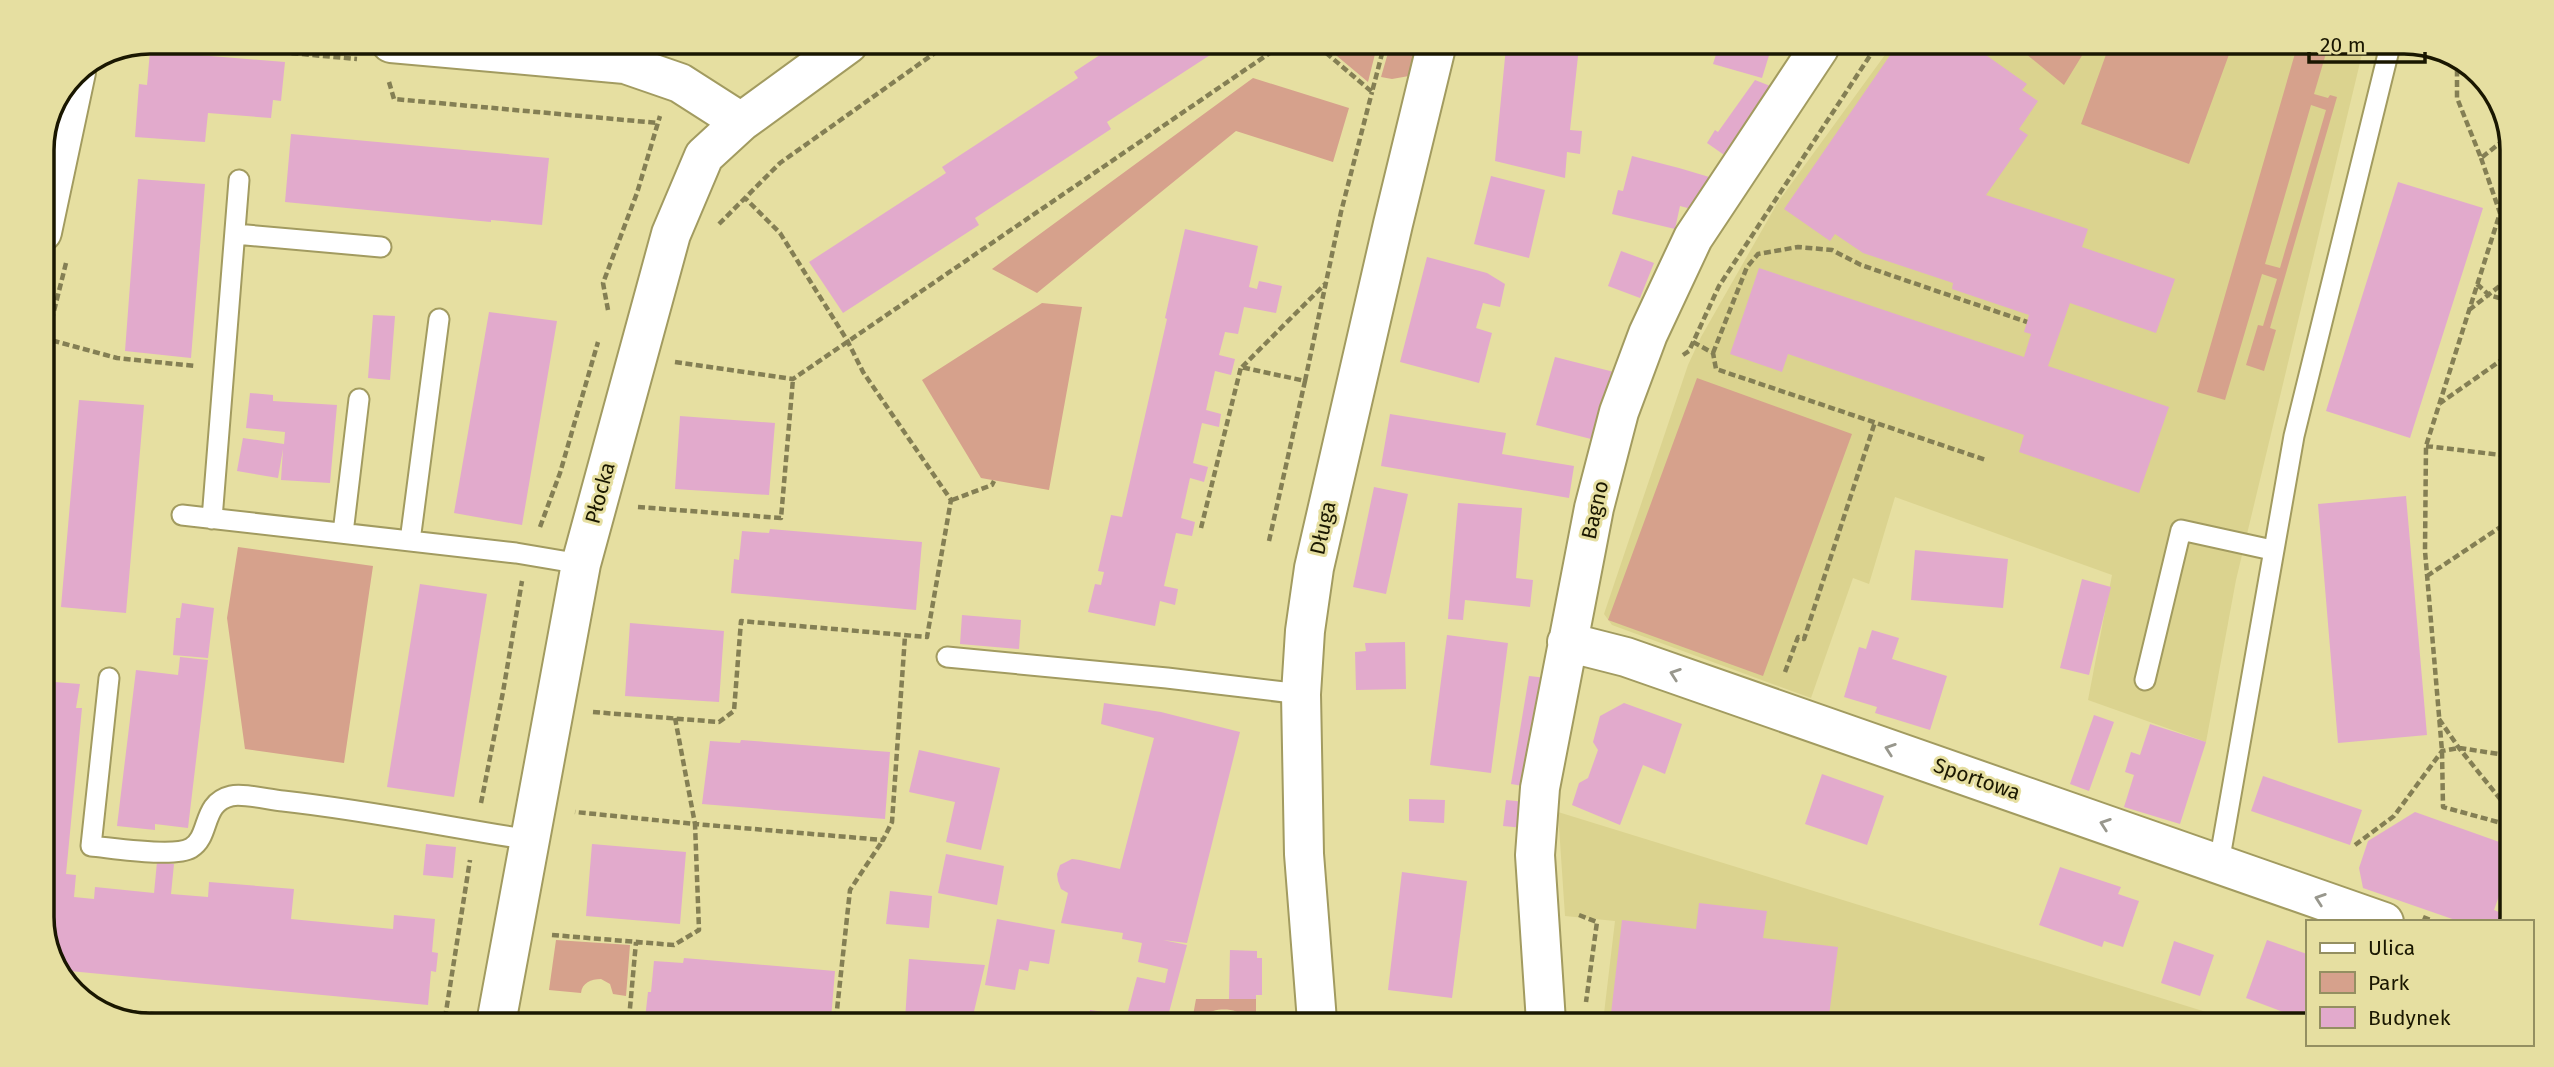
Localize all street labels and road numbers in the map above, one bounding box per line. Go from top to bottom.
street label: Płocka [579,459,621,527]
street label: Bagno [1576,478,1614,542]
street label: Długa [1304,499,1342,557]
street label: Sportowa [1930,752,2024,806]

